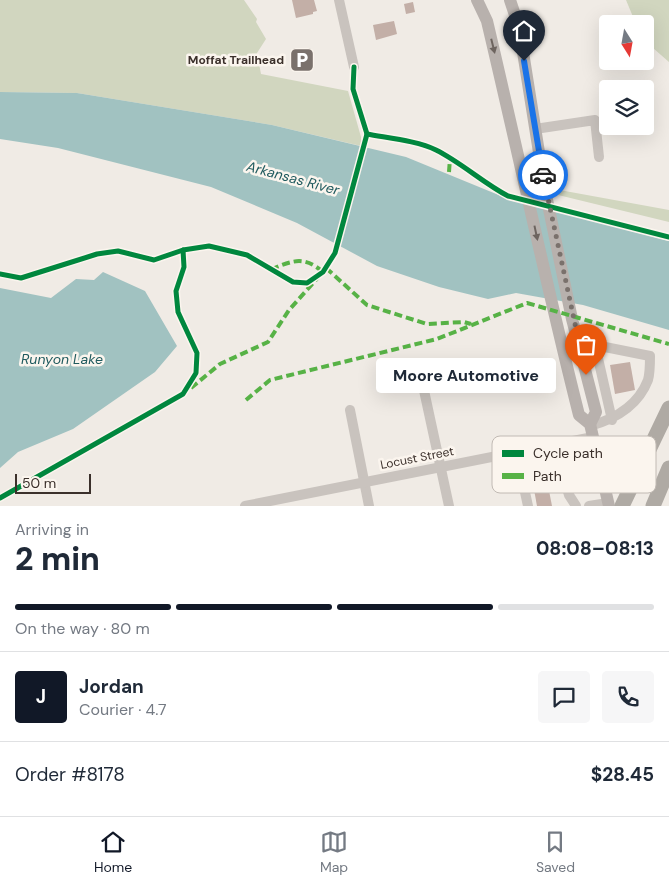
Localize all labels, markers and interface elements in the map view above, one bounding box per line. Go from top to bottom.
pin [503,10,545,61]
north arrow [599,15,654,70]
map controls [599,15,654,135]
icon: home [510,17,538,45]
one-way arrow [489,38,497,53]
parking icon: Moffat Trailhead [289,47,315,73]
place label: Moffat Trailhead [188,52,284,68]
button: layers [599,80,654,135]
courier [518,150,568,200]
water label: Arkansas River [244,157,342,199]
icon: car [529,161,557,189]
one-way arrow [533,225,541,241]
pin [565,324,607,375]
icon: bag [572,331,600,359]
water label: Runyon Lake [21,350,103,368]
callout: Moore Automotive [376,358,556,392]
text: Moore Automotive [393,365,539,386]
legend [492,436,656,493]
street label: Locust Street [379,443,455,473]
text: Cycle path [533,444,603,462]
text: Path [533,467,562,485]
scale bar [15,471,91,494]
text: 50 m [22,474,56,492]
text: Arriving in [15,519,89,540]
text: 08:08–08:13 [536,536,654,561]
text: 2 min [15,538,100,580]
text: On the way · 80 m [15,618,150,639]
button: chat [538,671,590,723]
button: phone [602,671,654,723]
text: Jordan [79,674,144,699]
text: J [36,684,46,709]
text: Courier · 4.7 [79,699,167,720]
text: Order #8178 [15,762,125,787]
text: $28.45 [591,762,654,787]
tab: Home [94,828,132,876]
tab: Map [320,828,348,876]
tab: Saved [536,828,575,876]

